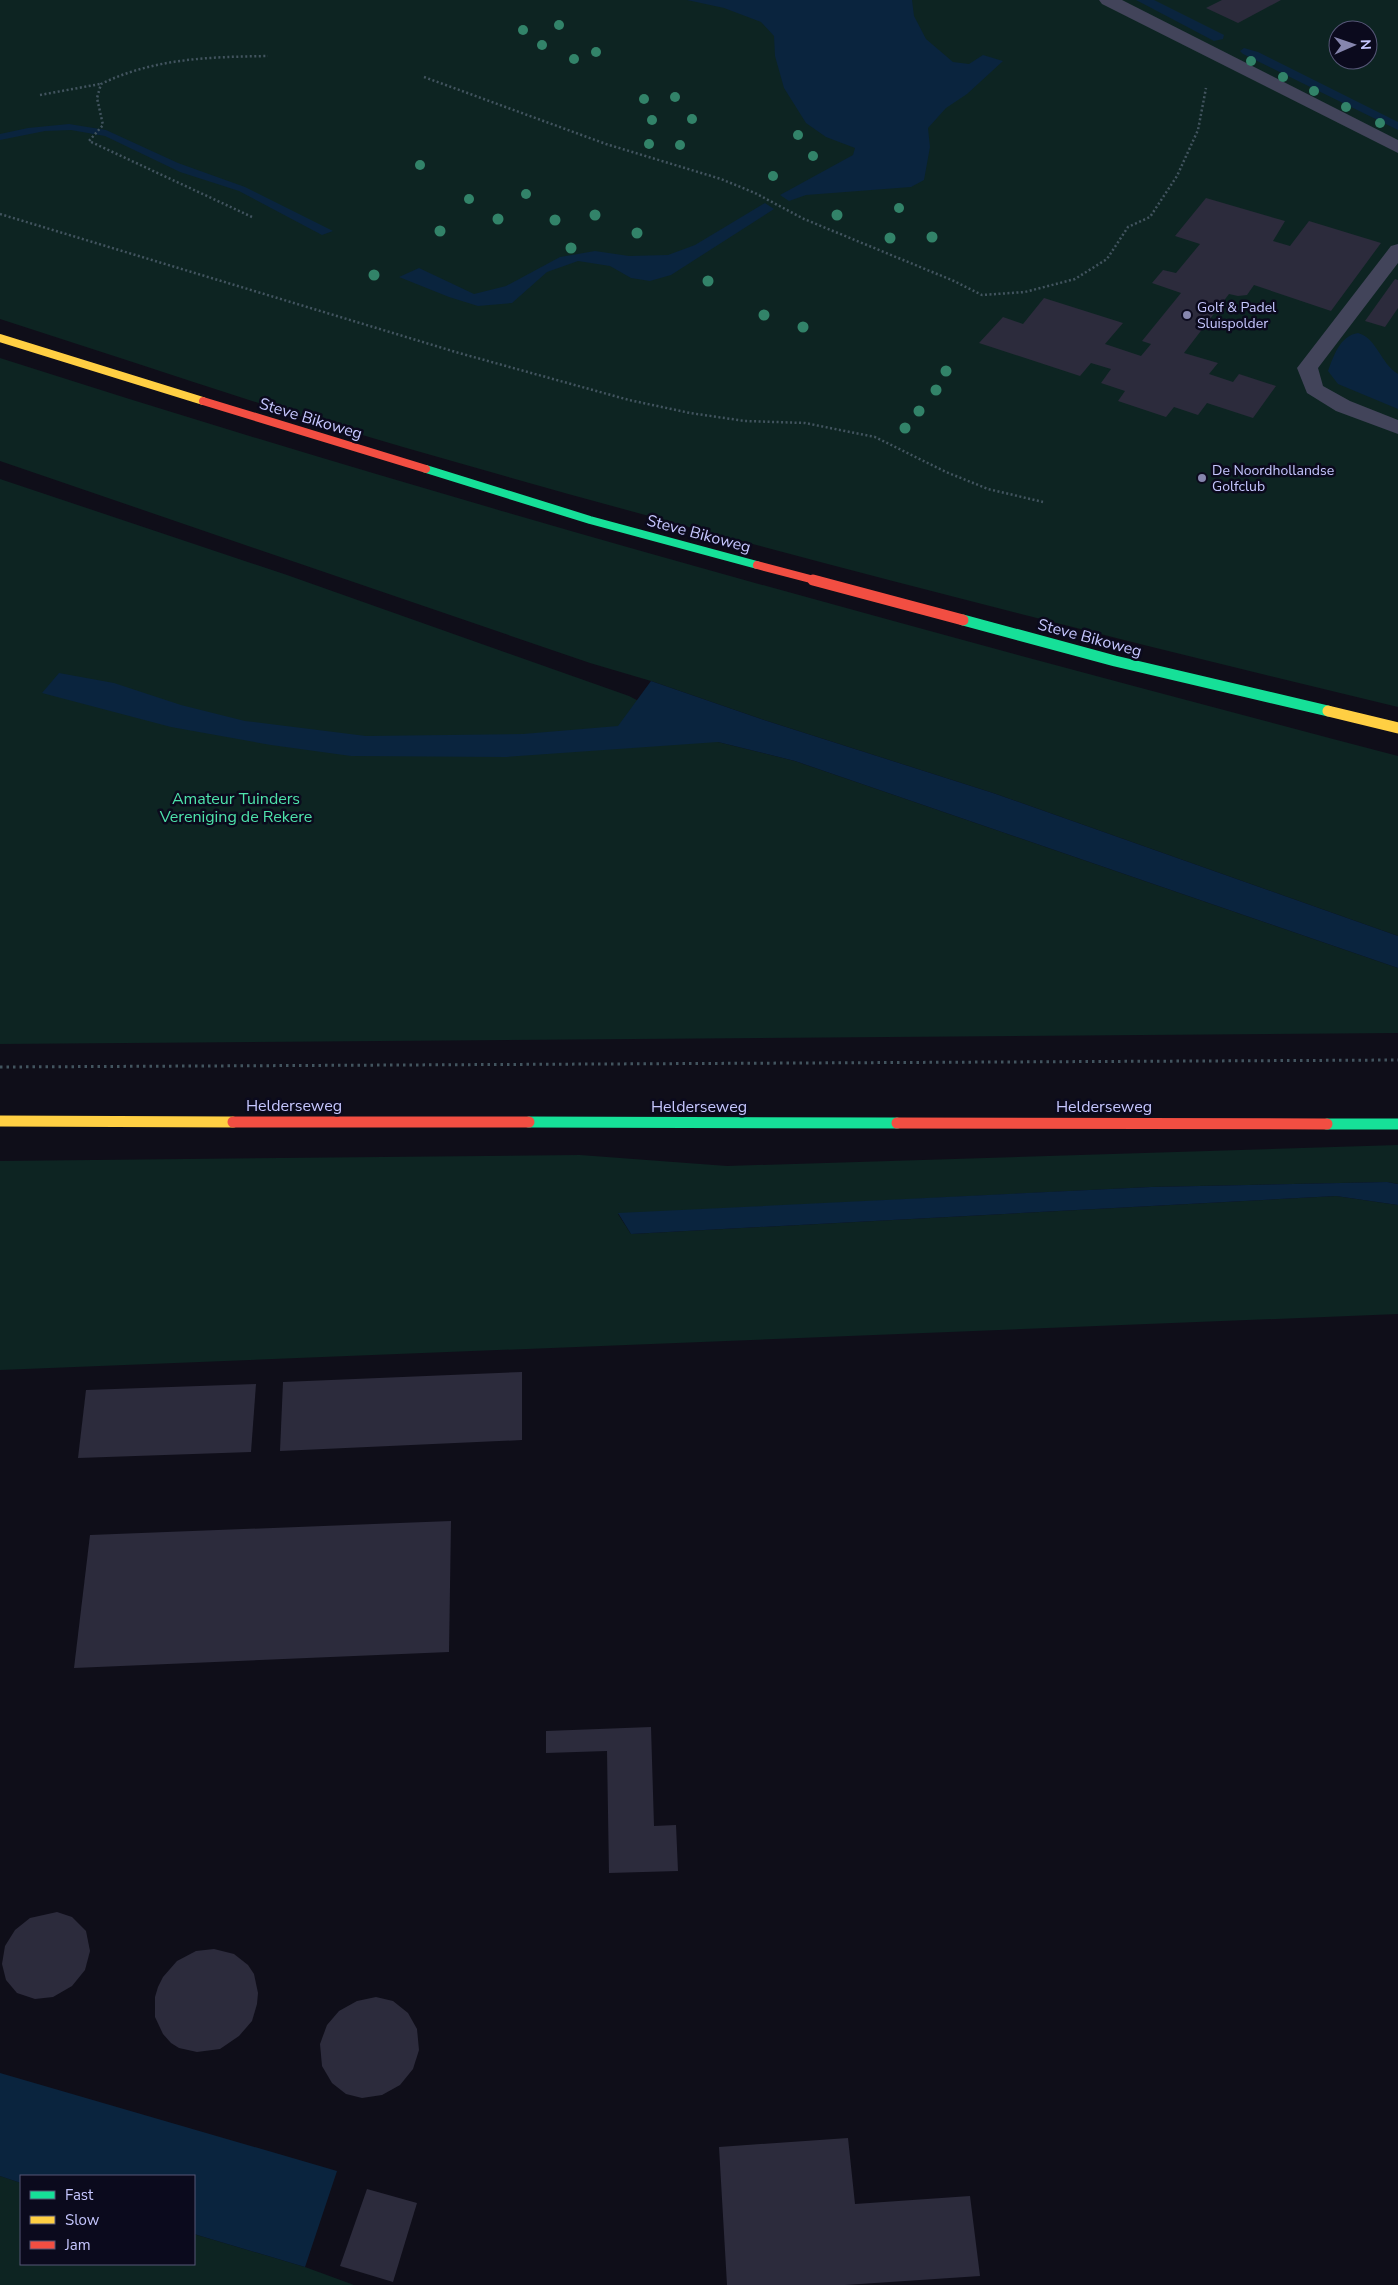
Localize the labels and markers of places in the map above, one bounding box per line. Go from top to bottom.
place label: Golf & Padel Sluispolder [1197,298,1277,333]
marker: Golf & Padel Sluispolder [1181,309,1193,321]
place label: De Noordhollandse Golfclub [1212,461,1334,496]
marker: De Noordhollandse Golfclub [1196,472,1208,484]

